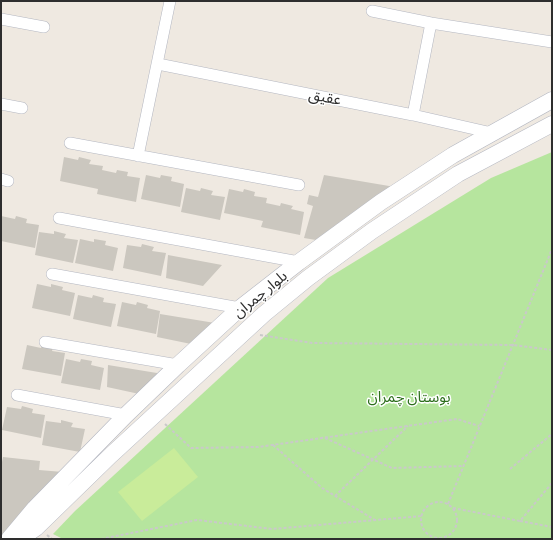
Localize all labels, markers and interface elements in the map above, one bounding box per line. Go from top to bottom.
street label: عقیق [307,85,343,109]
street label: بلوار چمران [229,267,291,321]
park label: بوستان چمران [368,388,450,406]

